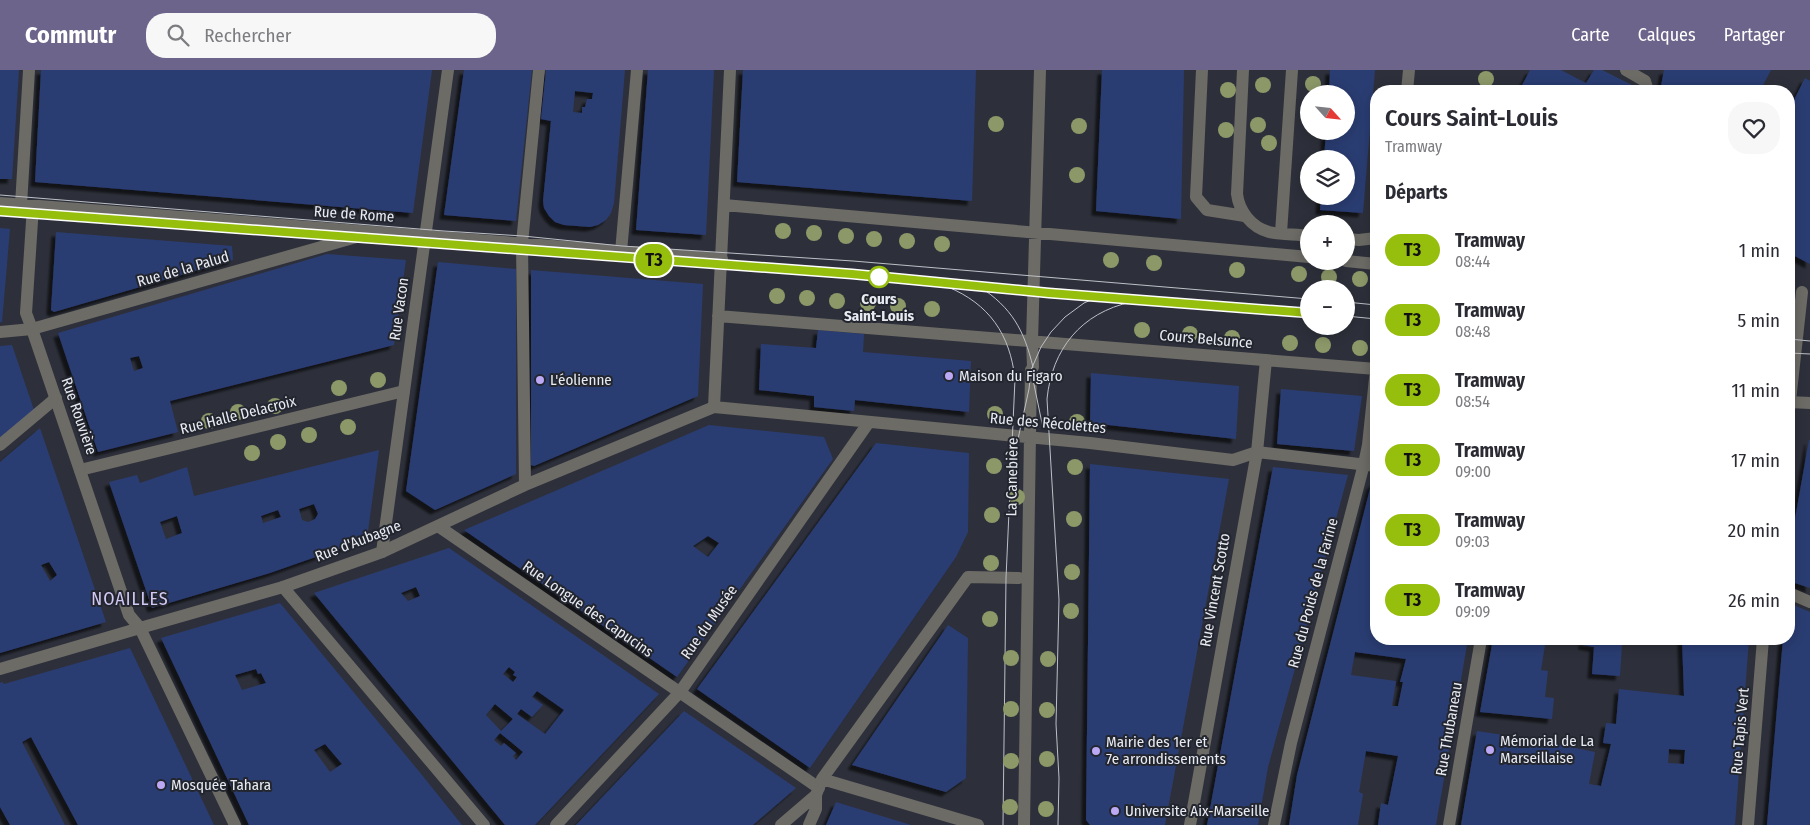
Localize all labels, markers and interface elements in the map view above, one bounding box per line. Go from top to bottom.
search box [146,13,496,58]
text: Commutr [25,21,116,49]
icon: search [164,21,192,49]
text: Rechercher [204,24,291,47]
text: Carte [1571,24,1610,46]
text: Calques [1638,24,1696,46]
text: Partager [1724,24,1785,46]
north arrow [1300,85,1355,140]
map controls [1300,85,1355,335]
button: heart [1728,102,1780,154]
text: Cours Saint-Louis [1385,104,1558,132]
text: Tramway [1385,137,1442,156]
button: layers [1300,150,1355,205]
text: Départs [1385,181,1448,204]
street label: Rue de Rome [313,202,395,226]
button: + [1300,215,1355,270]
text: Tramway [1455,229,1525,252]
text: T3 [1404,239,1421,261]
text: 1 min [1739,239,1780,262]
line badge: T3 [632,244,676,276]
street label: Rue de la Palud [135,247,231,291]
text: T3 [645,249,663,271]
text: 08:44 [1455,252,1490,271]
marker: Cours Saint-Louis [868,266,890,288]
street label: Rue Vacon [386,276,412,342]
button: − [1300,280,1355,335]
place label: Cours Saint-Louis [844,290,915,325]
text: Tramway [1455,299,1525,322]
text: T3 [1404,309,1421,331]
text: 5 min [1737,309,1780,332]
text: 08:48 [1455,322,1490,341]
street label: Cours Belsunce [1159,326,1253,352]
place label: Maison du Figaro [959,367,1063,385]
text: Tramway [1455,369,1525,392]
marker: Maison du Figaro [943,370,955,382]
place label: L'éolienne [550,371,612,389]
marker: L'éolienne [534,374,546,386]
street label: Rue Rouvière [57,375,101,457]
text: T3 [1404,379,1421,401]
text: 11 min [1732,379,1780,402]
street label: Rue Halle Delacroix [178,392,298,438]
text: 08:54 [1455,392,1490,411]
street label: Rue des Récolettes [989,409,1107,437]
street label: La Canebière [1002,437,1022,517]
text: Tramway [1455,439,1525,462]
text: T3 [1404,449,1421,471]
text: 17 min [1731,449,1780,472]
text: 09:00 [1455,462,1491,481]
text: Tramway [1455,509,1525,532]
street label: Rue d'Aubagne [312,516,404,566]
street label: Rue du Poids de la Farine [1284,516,1342,670]
text: T3 [1404,519,1421,541]
text: 20 min [1728,519,1780,542]
street label: Rue Vincent Scotto [1196,532,1234,648]
text: 09:03 [1455,532,1490,551]
street label: Rue Longue des Capucins [519,557,657,661]
text: Tramway [1455,579,1525,602]
street label: Rue du Musée [677,582,741,662]
district label: NOAILLES [91,588,169,610]
text: T3 [1404,589,1421,611]
text: 26 min [1728,589,1780,612]
text: 09:09 [1455,602,1490,621]
street label: Rue Thubaneau [1432,681,1466,777]
street label: Rue Tapis Vert [1727,687,1753,775]
place label: Mémorial de La Marseillaise [1500,732,1594,767]
place label: Mairie des 1er et 7e arrondissements [1106,733,1226,768]
marker: Mémorial de La Marseillaise [1484,744,1496,756]
marker: Mairie des 1er et 7e arrondissements [1090,745,1102,757]
place label: Mosquée Tahara [171,776,271,794]
marker: Mosquée Tahara [155,779,167,791]
place label: Universite Aix-Marseille [1125,802,1270,820]
marker: Universite Aix-Marseille [1109,805,1121,817]

